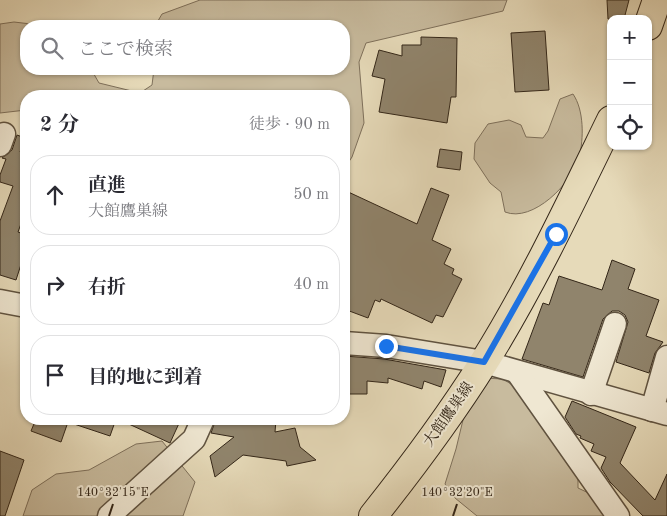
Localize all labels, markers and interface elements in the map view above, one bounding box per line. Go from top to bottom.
map controls [607,15,652,150]
button: + [607,15,652,60]
search box [20,20,350,75]
icon: search [38,34,66,62]
text: ここで検索 [78,41,173,60]
button: − [607,60,652,105]
button: locate [607,105,652,150]
text: 2 分 [40,115,79,136]
text: 徒歩 · 90 m [249,117,330,133]
text: 直進 [88,177,126,196]
icon: ahead [41,181,69,209]
text: 50 m [293,187,329,203]
text: 大館鷹巣線 [88,204,168,220]
route start [545,223,568,246]
icon: right [41,271,69,299]
text: 40 m [293,277,329,293]
text: 右折 [88,279,126,298]
route end [375,335,398,358]
icon: arrive [41,361,69,389]
text: 目的地に到着 [88,369,202,388]
street label: 大館鷹巣線 [420,379,477,450]
text: 140°32'15"E [77,486,149,499]
text: 140°32'20"E [421,487,493,499]

